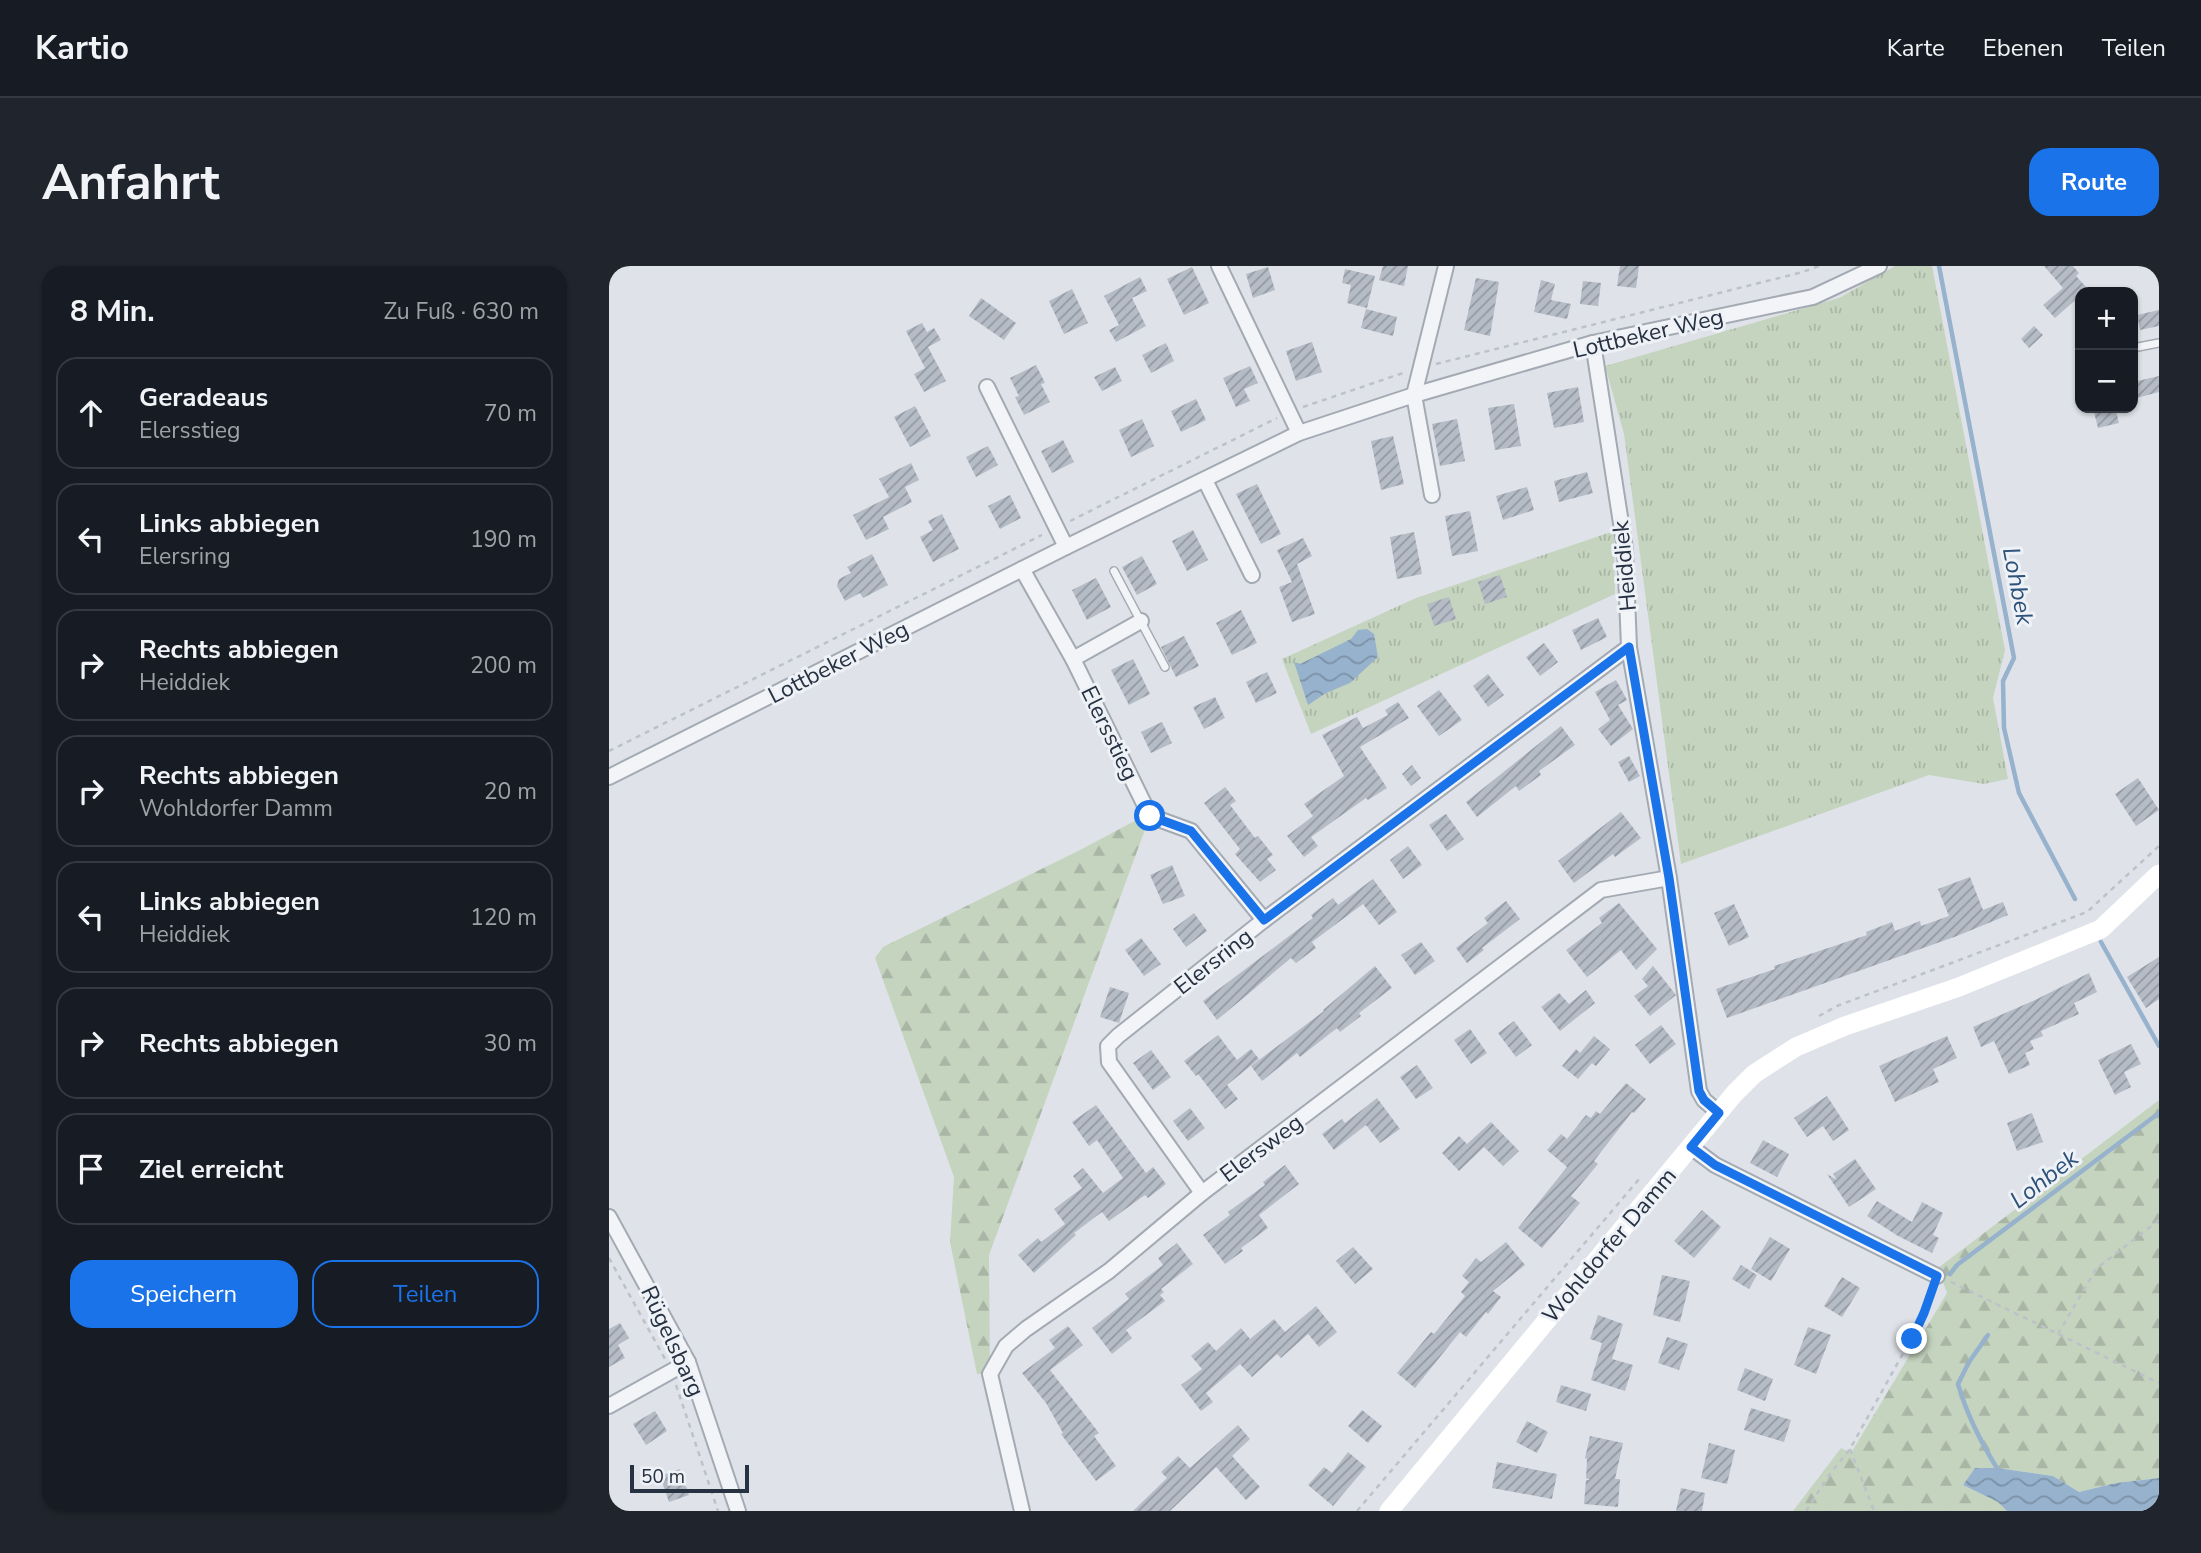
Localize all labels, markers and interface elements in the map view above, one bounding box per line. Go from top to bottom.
text: Kartio [35,26,129,71]
text: Karte [1887,32,1945,64]
text: Ebenen [1983,32,2064,64]
text: Teilen [2102,32,2166,64]
button: Route [2029,148,2159,216]
text: Anfahrt [42,149,220,216]
map controls [2075,287,2138,413]
button: + [2075,287,2138,350]
text: 8 Min. [70,291,155,332]
text: Zu Fuß · 630 m [383,296,539,327]
street label: Lottbeker Weg [1570,301,1727,366]
button: − [2075,350,2138,413]
text: Geradeaus [139,380,268,415]
icon: ahead [72,394,110,432]
text: 70 m [484,398,537,429]
text: Elersstieg [139,415,241,446]
text: Links abbiegen [139,506,320,541]
street label: Heiddiek [1605,519,1644,613]
icon: left [72,520,110,558]
text: 190 m [470,524,537,555]
text: Elersring [139,541,231,572]
water label: Lohbek [1995,544,2041,629]
street label: Lottbeker Weg [763,614,914,711]
text: Rechts abbiegen [139,632,339,667]
icon: right [72,646,110,684]
text: 200 m [470,650,537,681]
text: Heiddiek [139,667,230,698]
street label: Elersstieg [1073,681,1146,786]
text: Rechts abbiegen [139,758,339,793]
icon: right [72,772,110,810]
text: 20 m [484,776,537,807]
text: Wohldorfer Damm [139,793,333,824]
route start [1134,800,1165,831]
text: Links abbiegen [139,884,320,919]
icon: left [72,898,110,936]
text: 120 m [470,902,537,933]
text: Heiddiek [139,919,230,950]
street label: Elersring [1168,921,1259,1002]
icon: right [72,1024,110,1062]
text: Rechts abbiegen [139,1026,339,1061]
text: 30 m [484,1028,537,1059]
street label: Elersweg [1214,1107,1309,1190]
water label: Lohbek [2003,1142,2086,1216]
icon: arrive [72,1150,110,1188]
text: Ziel erreicht [139,1152,283,1187]
street label: Wohldorfer Damm [1535,1161,1684,1330]
button: Speichern [70,1260,298,1328]
button: Teilen [312,1260,539,1328]
street label: Rügelsbarg [633,1281,712,1402]
route end [1896,1323,1927,1354]
scale bar [630,1462,749,1494]
text: 50 m [641,1464,685,1490]

